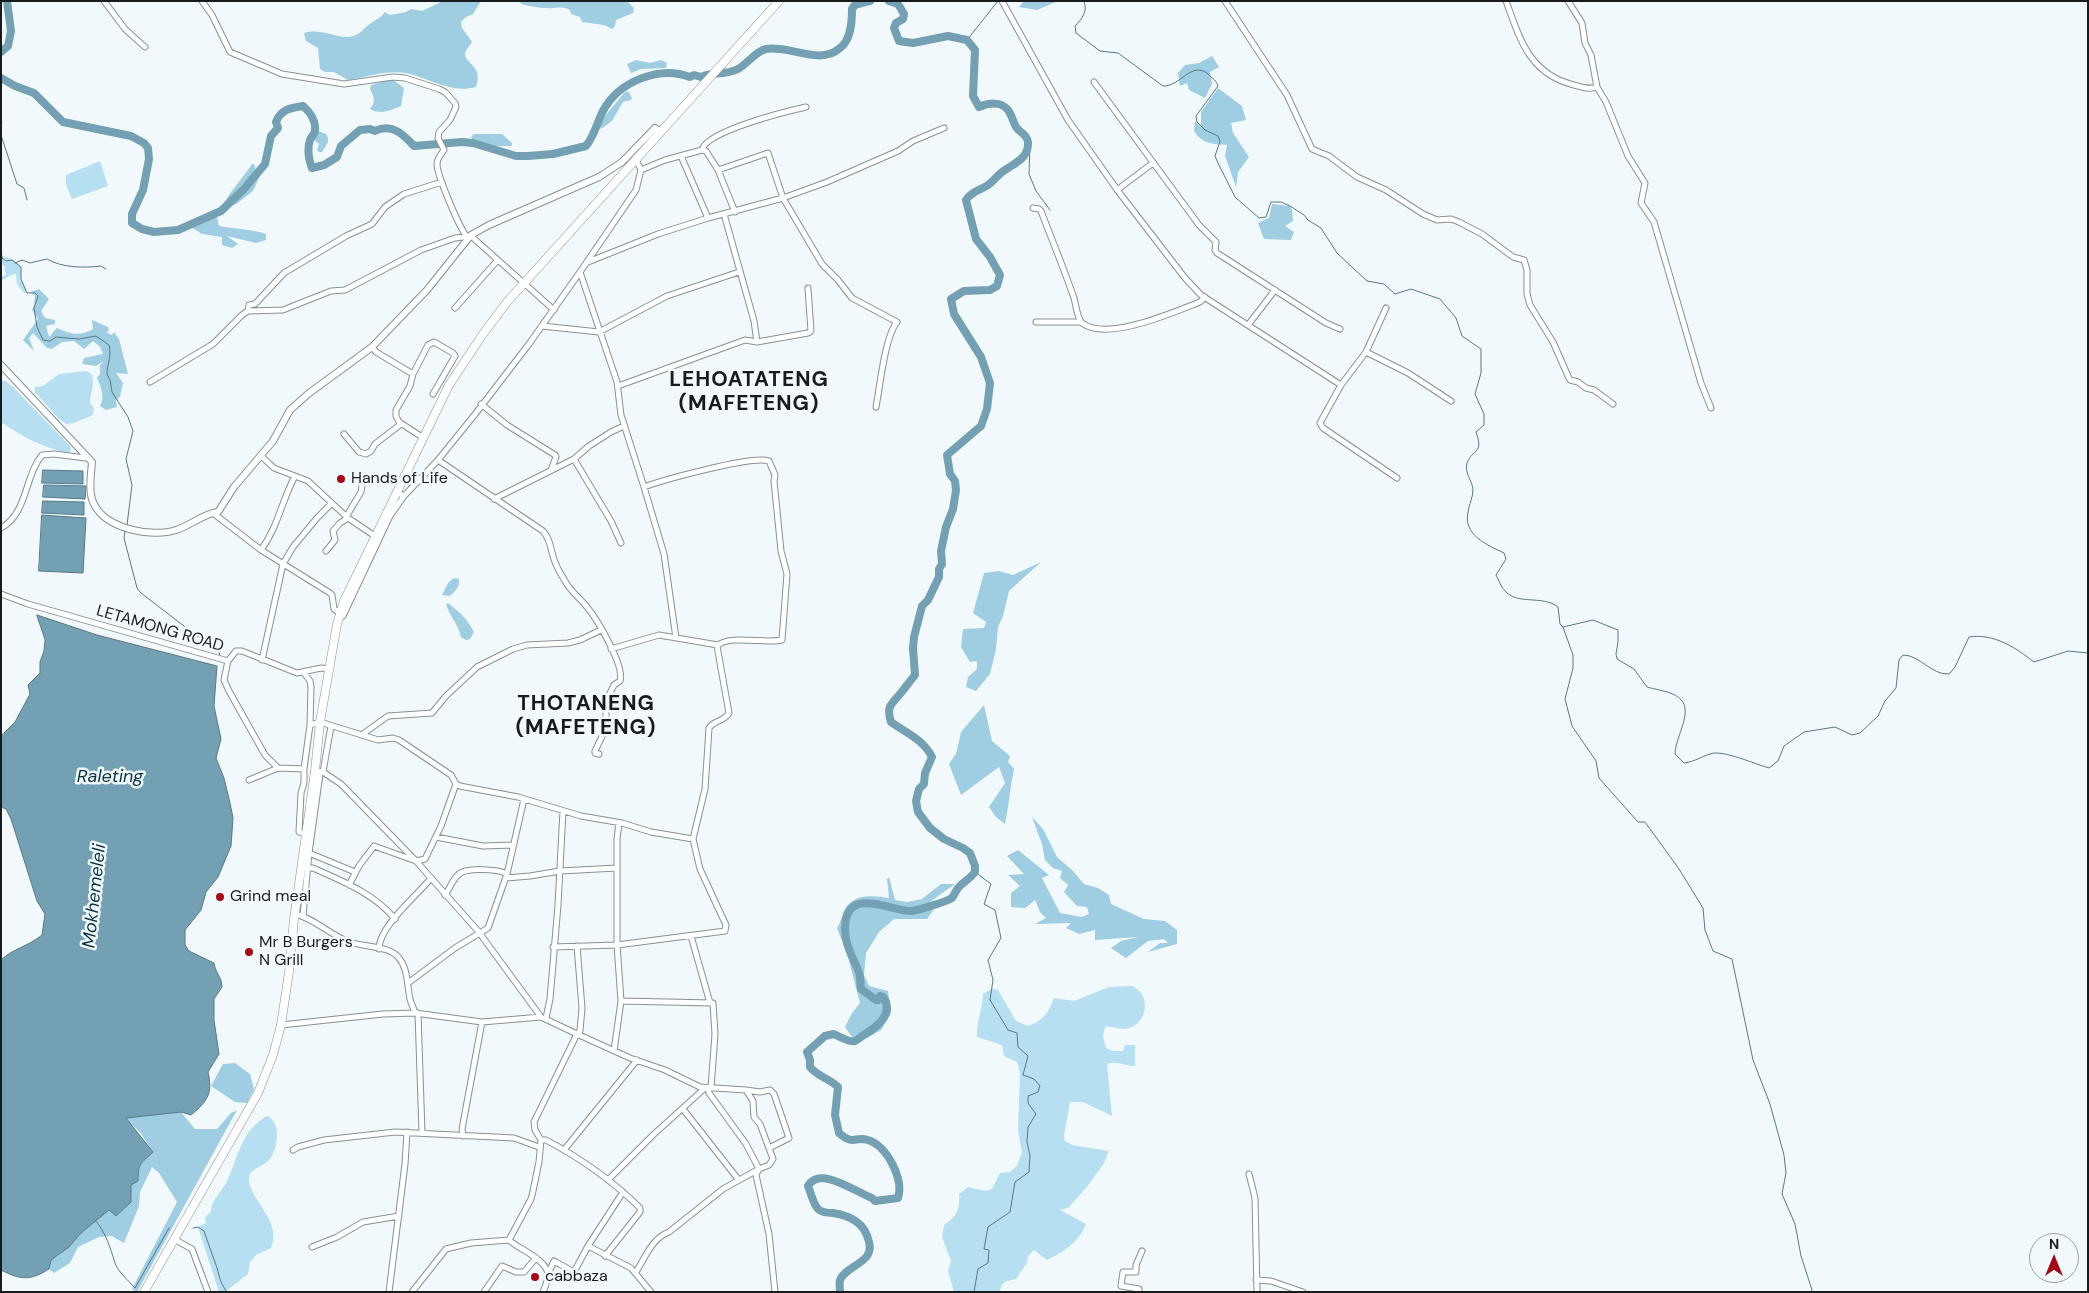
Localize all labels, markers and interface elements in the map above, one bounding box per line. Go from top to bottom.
district label: LEHOATATENG (MAFETENG) [668,367,830,417]
place label: Hands of Life [351,469,448,489]
marker: Hands of Life [335,473,347,485]
street label: LETAMONG ROAD [94,602,226,656]
district label: THOTANENG (MAFETENG) [514,691,658,741]
water label: Raleting [77,766,143,788]
water label: Mokhemeleli [79,843,111,949]
place label: Grind meal [230,887,311,907]
marker: Grind meal [214,891,226,903]
place label: Mr B Burgers N Grill [259,933,353,971]
marker: Mr B Burgers N Grill [243,946,255,958]
north arrow [2029,1233,2079,1283]
text: N [2049,1235,2059,1253]
place label: cabbaza [545,1267,608,1287]
marker: cabbaza [529,1271,541,1283]

